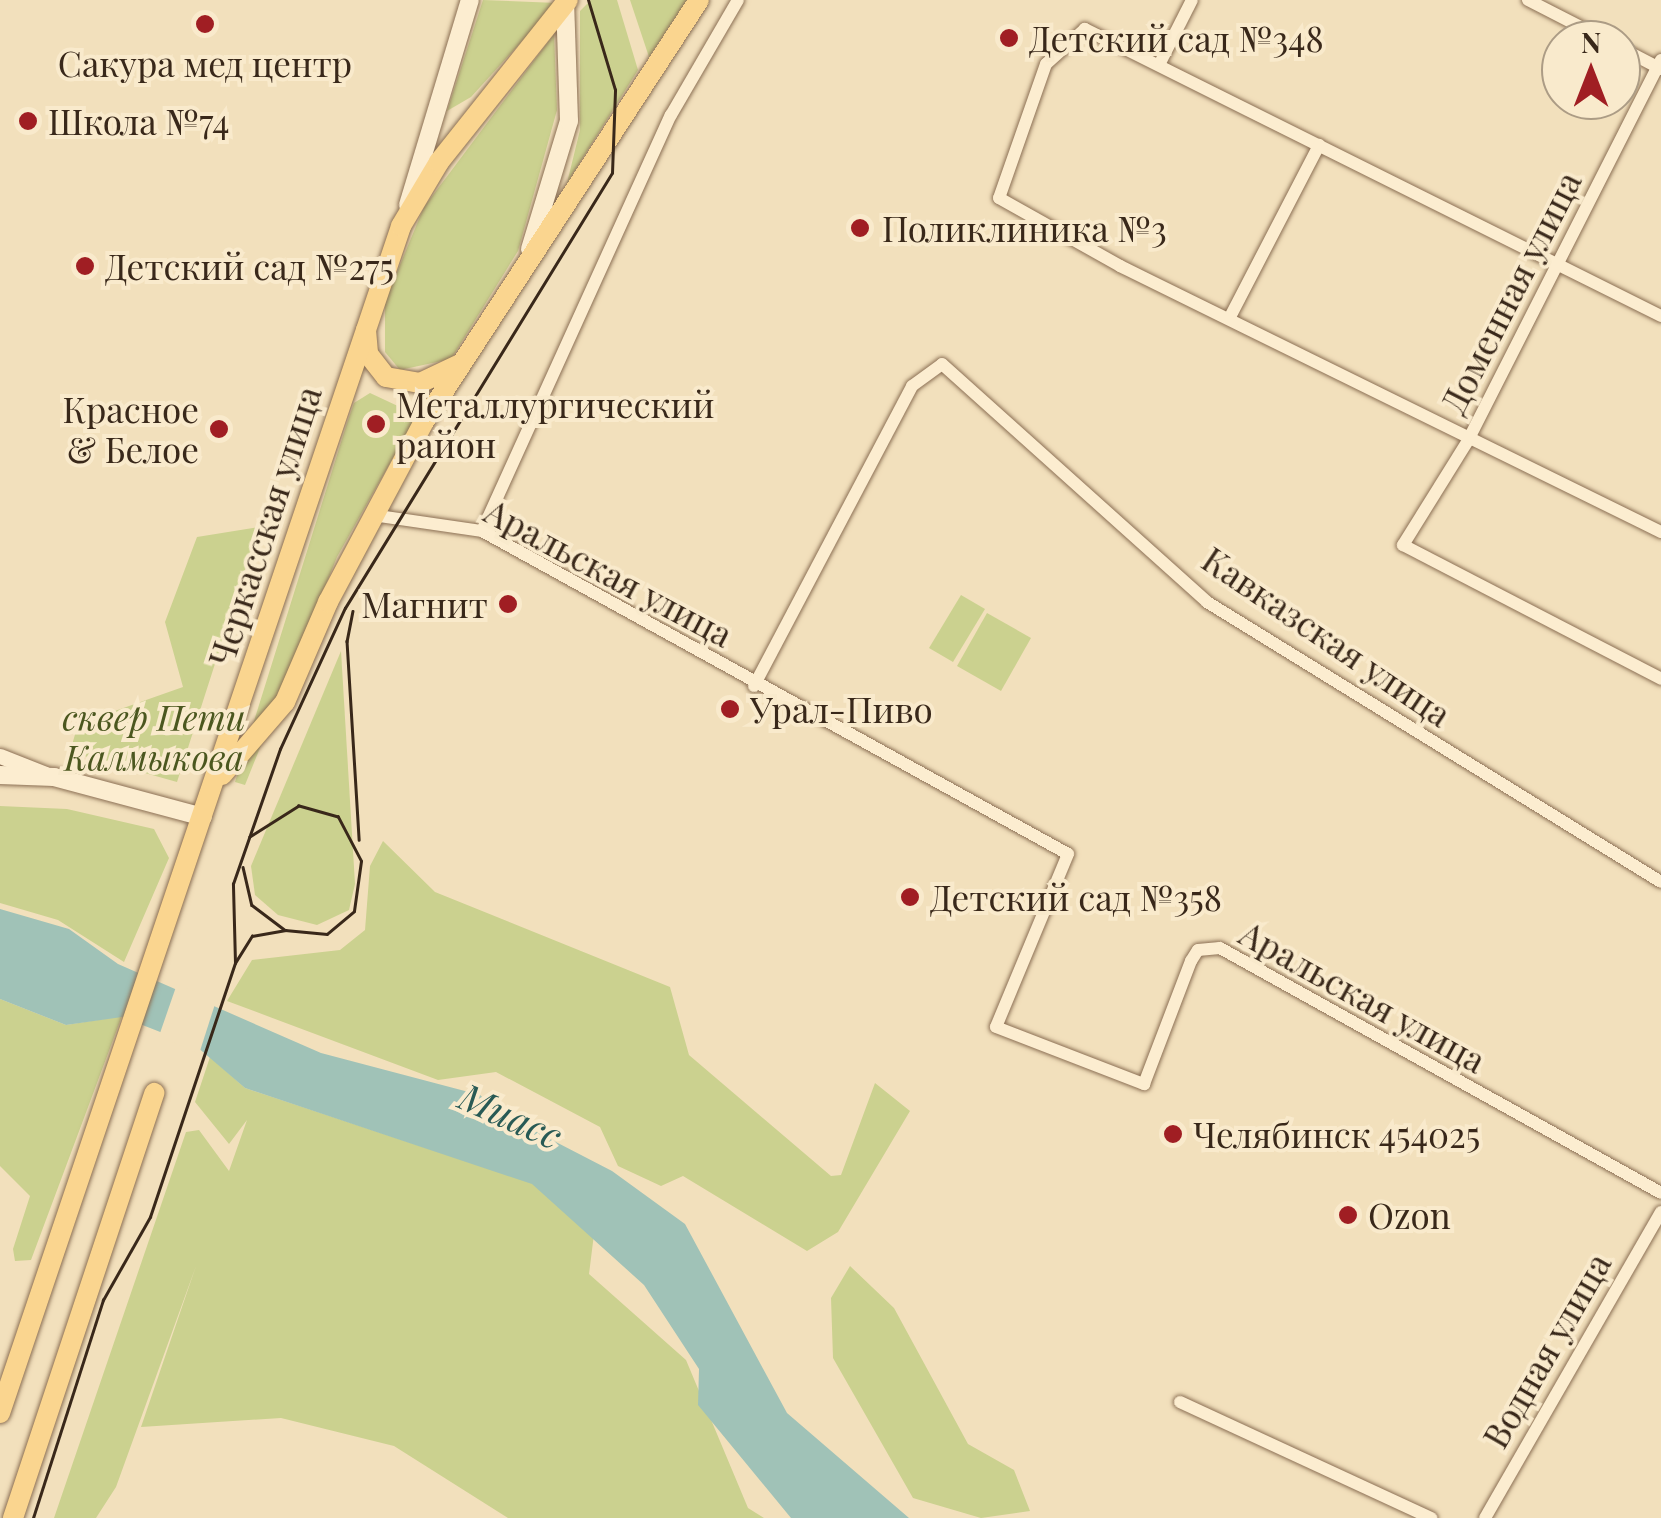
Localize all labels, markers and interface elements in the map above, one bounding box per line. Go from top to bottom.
marker: Сакура мед центр [192,11,218,37]
place label: Детский сад №348 [1029,17,1324,59]
north arrow [1541,20,1641,120]
text: N [1581,23,1601,60]
marker: Детский сад №348 [998,27,1020,49]
place label: Сакура мед центр [58,42,352,84]
place label: Школа №74 [48,100,229,142]
marker: Школа №74 [17,110,39,132]
street label: Доменная улица [1431,164,1589,420]
place label: Поликлиника №3 [882,207,1167,249]
marker: Поликлиника №3 [847,215,873,241]
place label: Детский сад №275 [105,245,394,287]
marker: Детский сад №275 [74,255,96,277]
street label: Черкасская улица [199,381,329,671]
place label: Металлургический район [396,383,714,465]
place label: Красное & Белое [62,388,199,470]
marker: Металлургический район [365,413,387,435]
marker: Красное & Белое [208,418,230,440]
street label: Аральская улица [478,489,740,655]
street label: Кавказская улица [1195,537,1459,735]
place label: Магнит [361,583,488,625]
marker: Магнит [497,593,519,615]
place label: Урал-Пиво [750,688,933,730]
park label: сквер Пети Калмыкова [62,696,246,778]
marker: Урал-Пиво [719,698,741,720]
place label: Детский сад №358 [930,876,1222,918]
marker: Детский сад №358 [899,886,921,908]
street label: Аральская улица [1233,911,1493,1081]
water label: Миасс [453,1072,569,1158]
place label: Челябинск 454025 [1193,1113,1481,1155]
marker: Челябинск 454025 [1162,1123,1184,1145]
place label: Ozon [1368,1194,1451,1236]
marker: Ozon [1337,1204,1359,1226]
street label: Водная улица [1473,1245,1619,1455]

